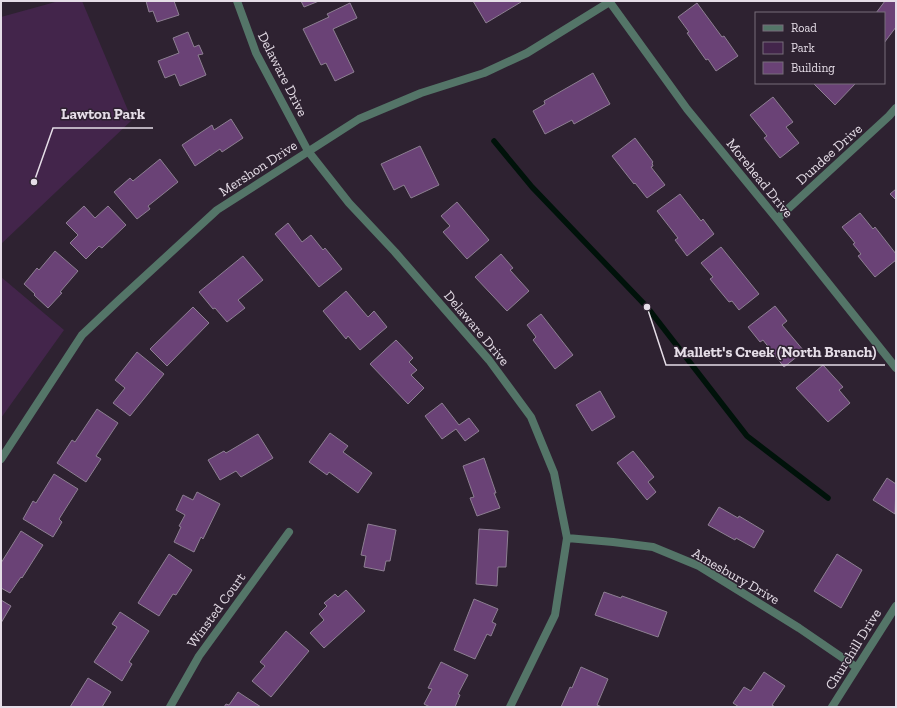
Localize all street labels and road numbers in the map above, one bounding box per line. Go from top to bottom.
street label: Delaware Drive [254,29,311,120]
street label: Dundee Drive [793,120,866,188]
street label: Morehead Drive [723,135,797,222]
street label: Mershon Drive [216,137,301,200]
street label: Delaware Drive [440,287,513,370]
street label: Amesbury Drive [689,545,783,609]
street label: Winsted Court [183,569,250,651]
street label: Churchill Drive [822,605,885,693]

